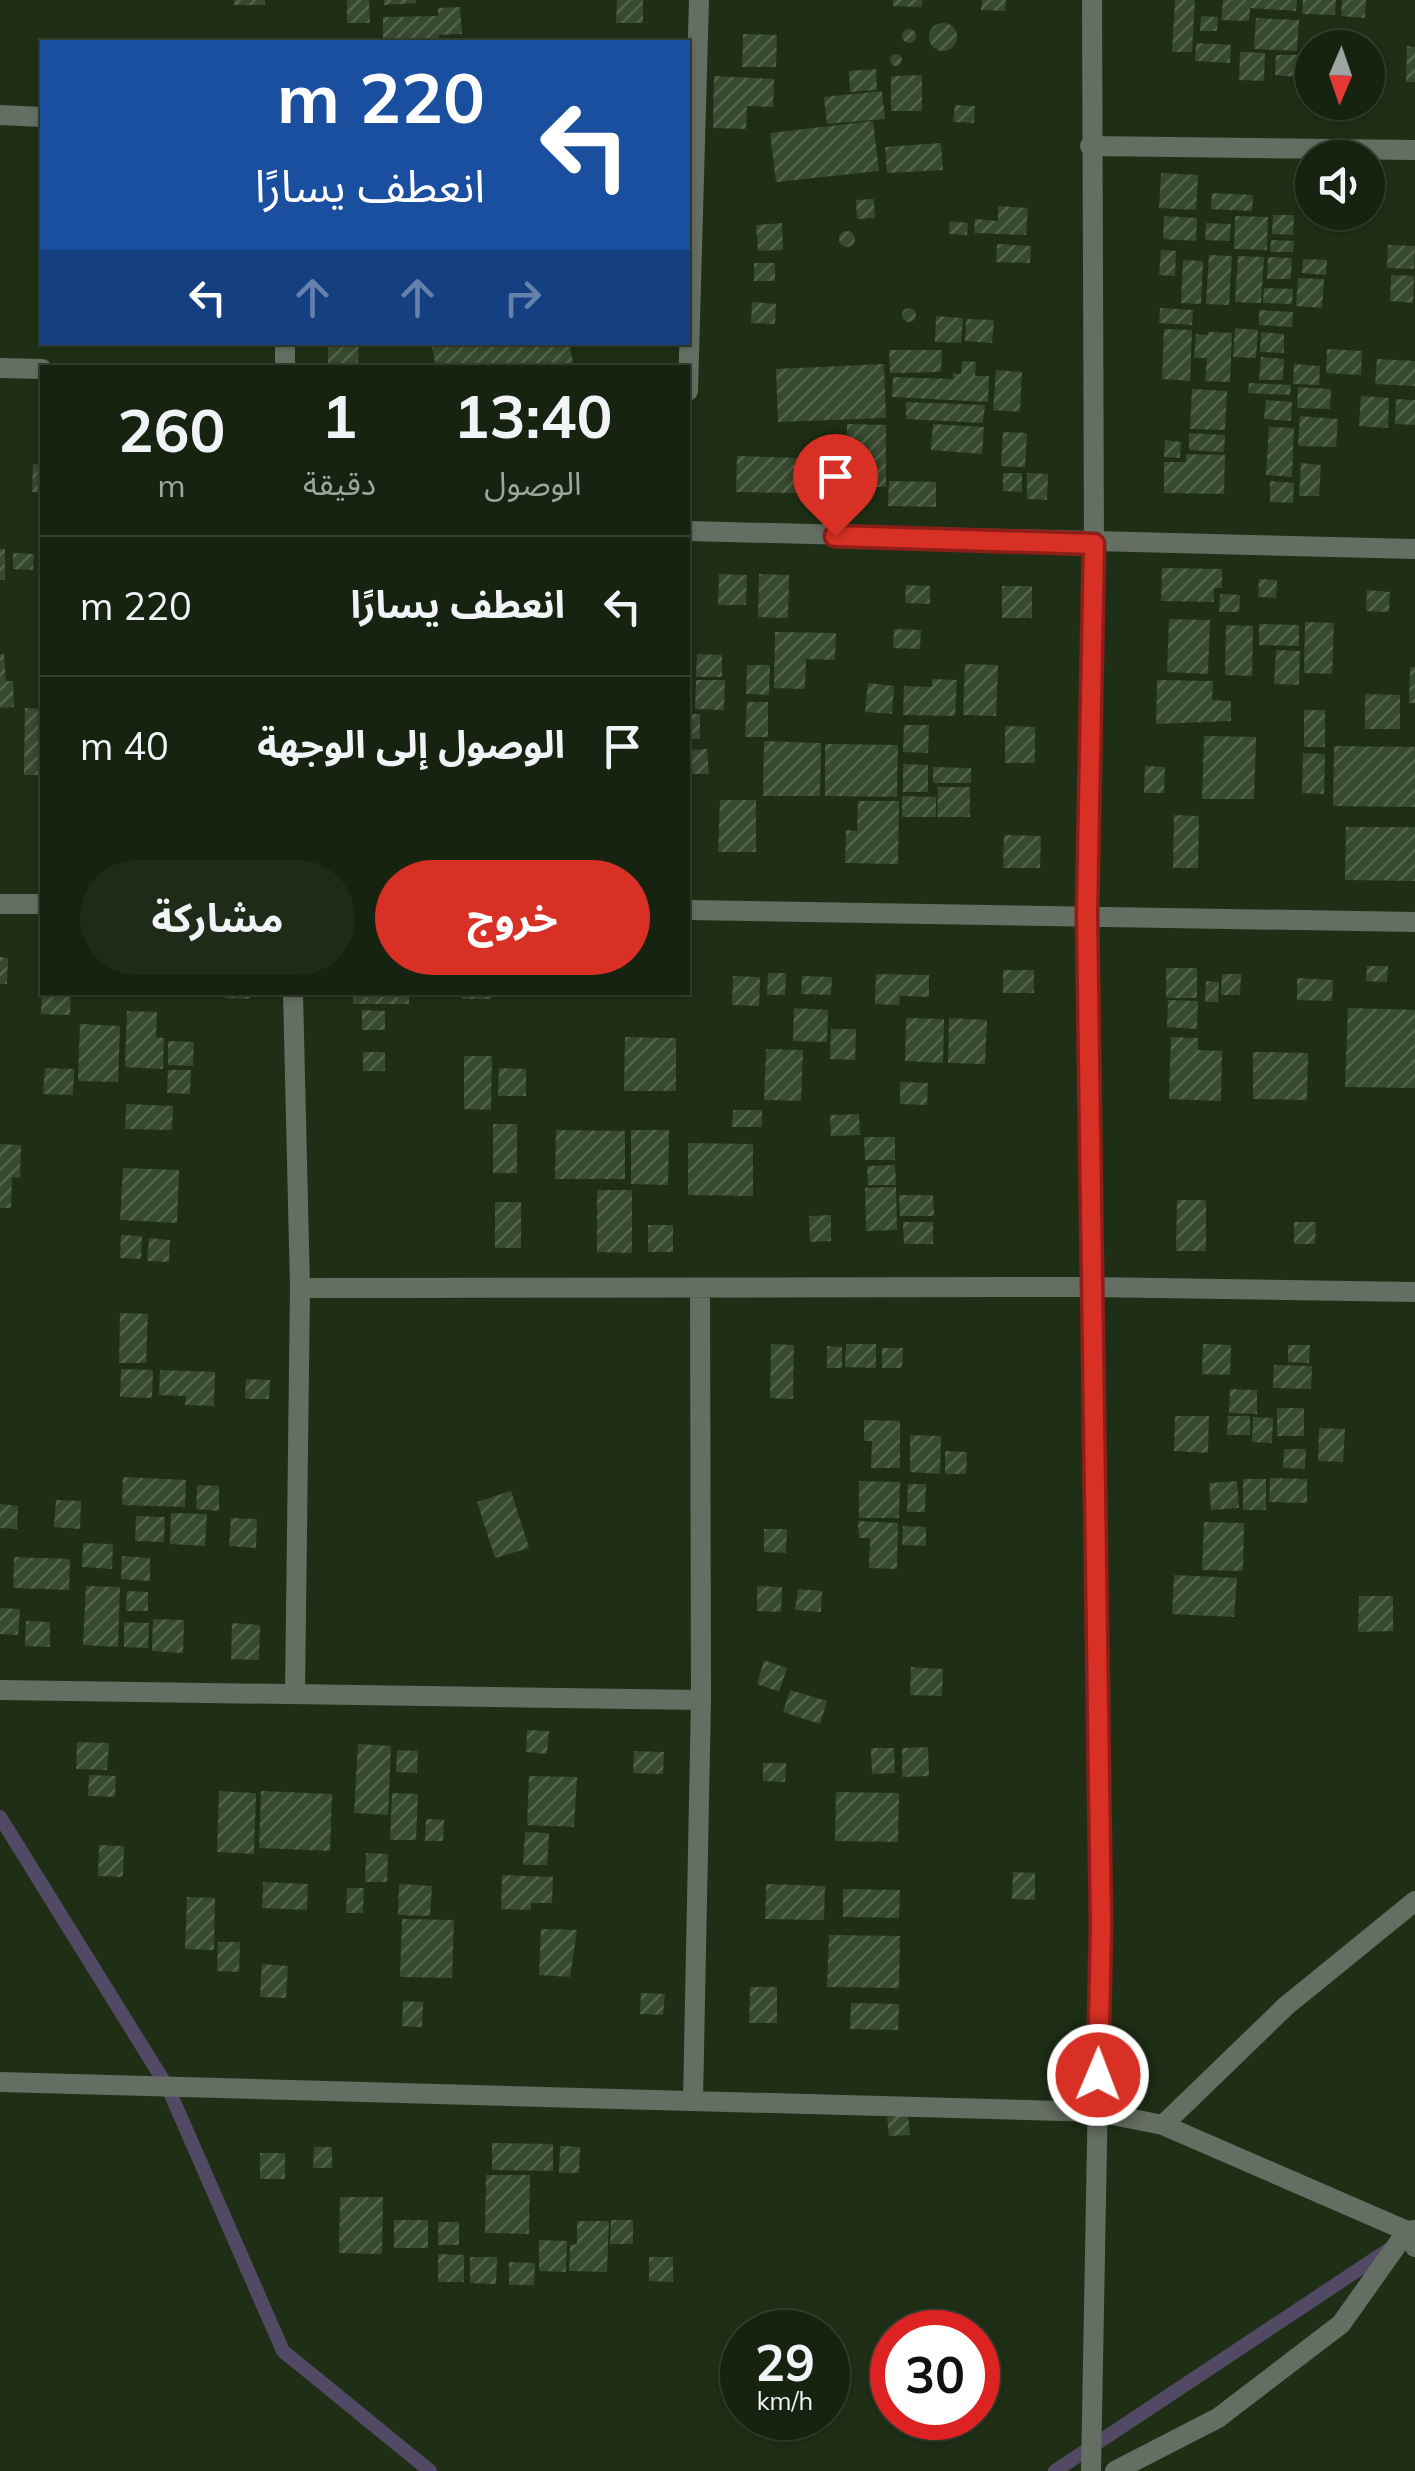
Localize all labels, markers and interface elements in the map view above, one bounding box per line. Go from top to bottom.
north arrow [1295,30,1385,120]
map controls [1295,30,1385,230]
text: 220 m [277,53,485,141]
icon: left [520,80,650,210]
button: sound [1295,140,1385,230]
text: انعطف يسارًا [255,157,485,213]
icon: left [180,270,235,325]
icon: ahead [285,270,340,325]
icon: ahead [390,270,445,325]
icon: right [495,270,550,325]
text: 1 [322,378,358,453]
text: 13:40 [454,378,612,453]
text: 260 [118,392,226,467]
pin [793,434,878,537]
icon: arrive [808,449,863,504]
text: دقيقة [303,463,376,503]
text: الوصول [484,463,582,503]
text: m [158,465,186,505]
icon: left [595,579,650,634]
text: انعطف يسارًا [350,580,565,628]
text: 220 m [80,582,192,630]
icon: arrive [595,719,650,774]
text: الوصول إلى الوجهة [257,720,565,768]
text: 40 m [80,722,169,770]
button: مشاركة [80,860,355,975]
button: خروج [375,860,650,975]
position arrow [1046,2023,1150,2127]
speed limit sign: 30 [870,2310,1000,2440]
text: 29 [755,2331,815,2394]
text: km/h [757,2385,813,2416]

